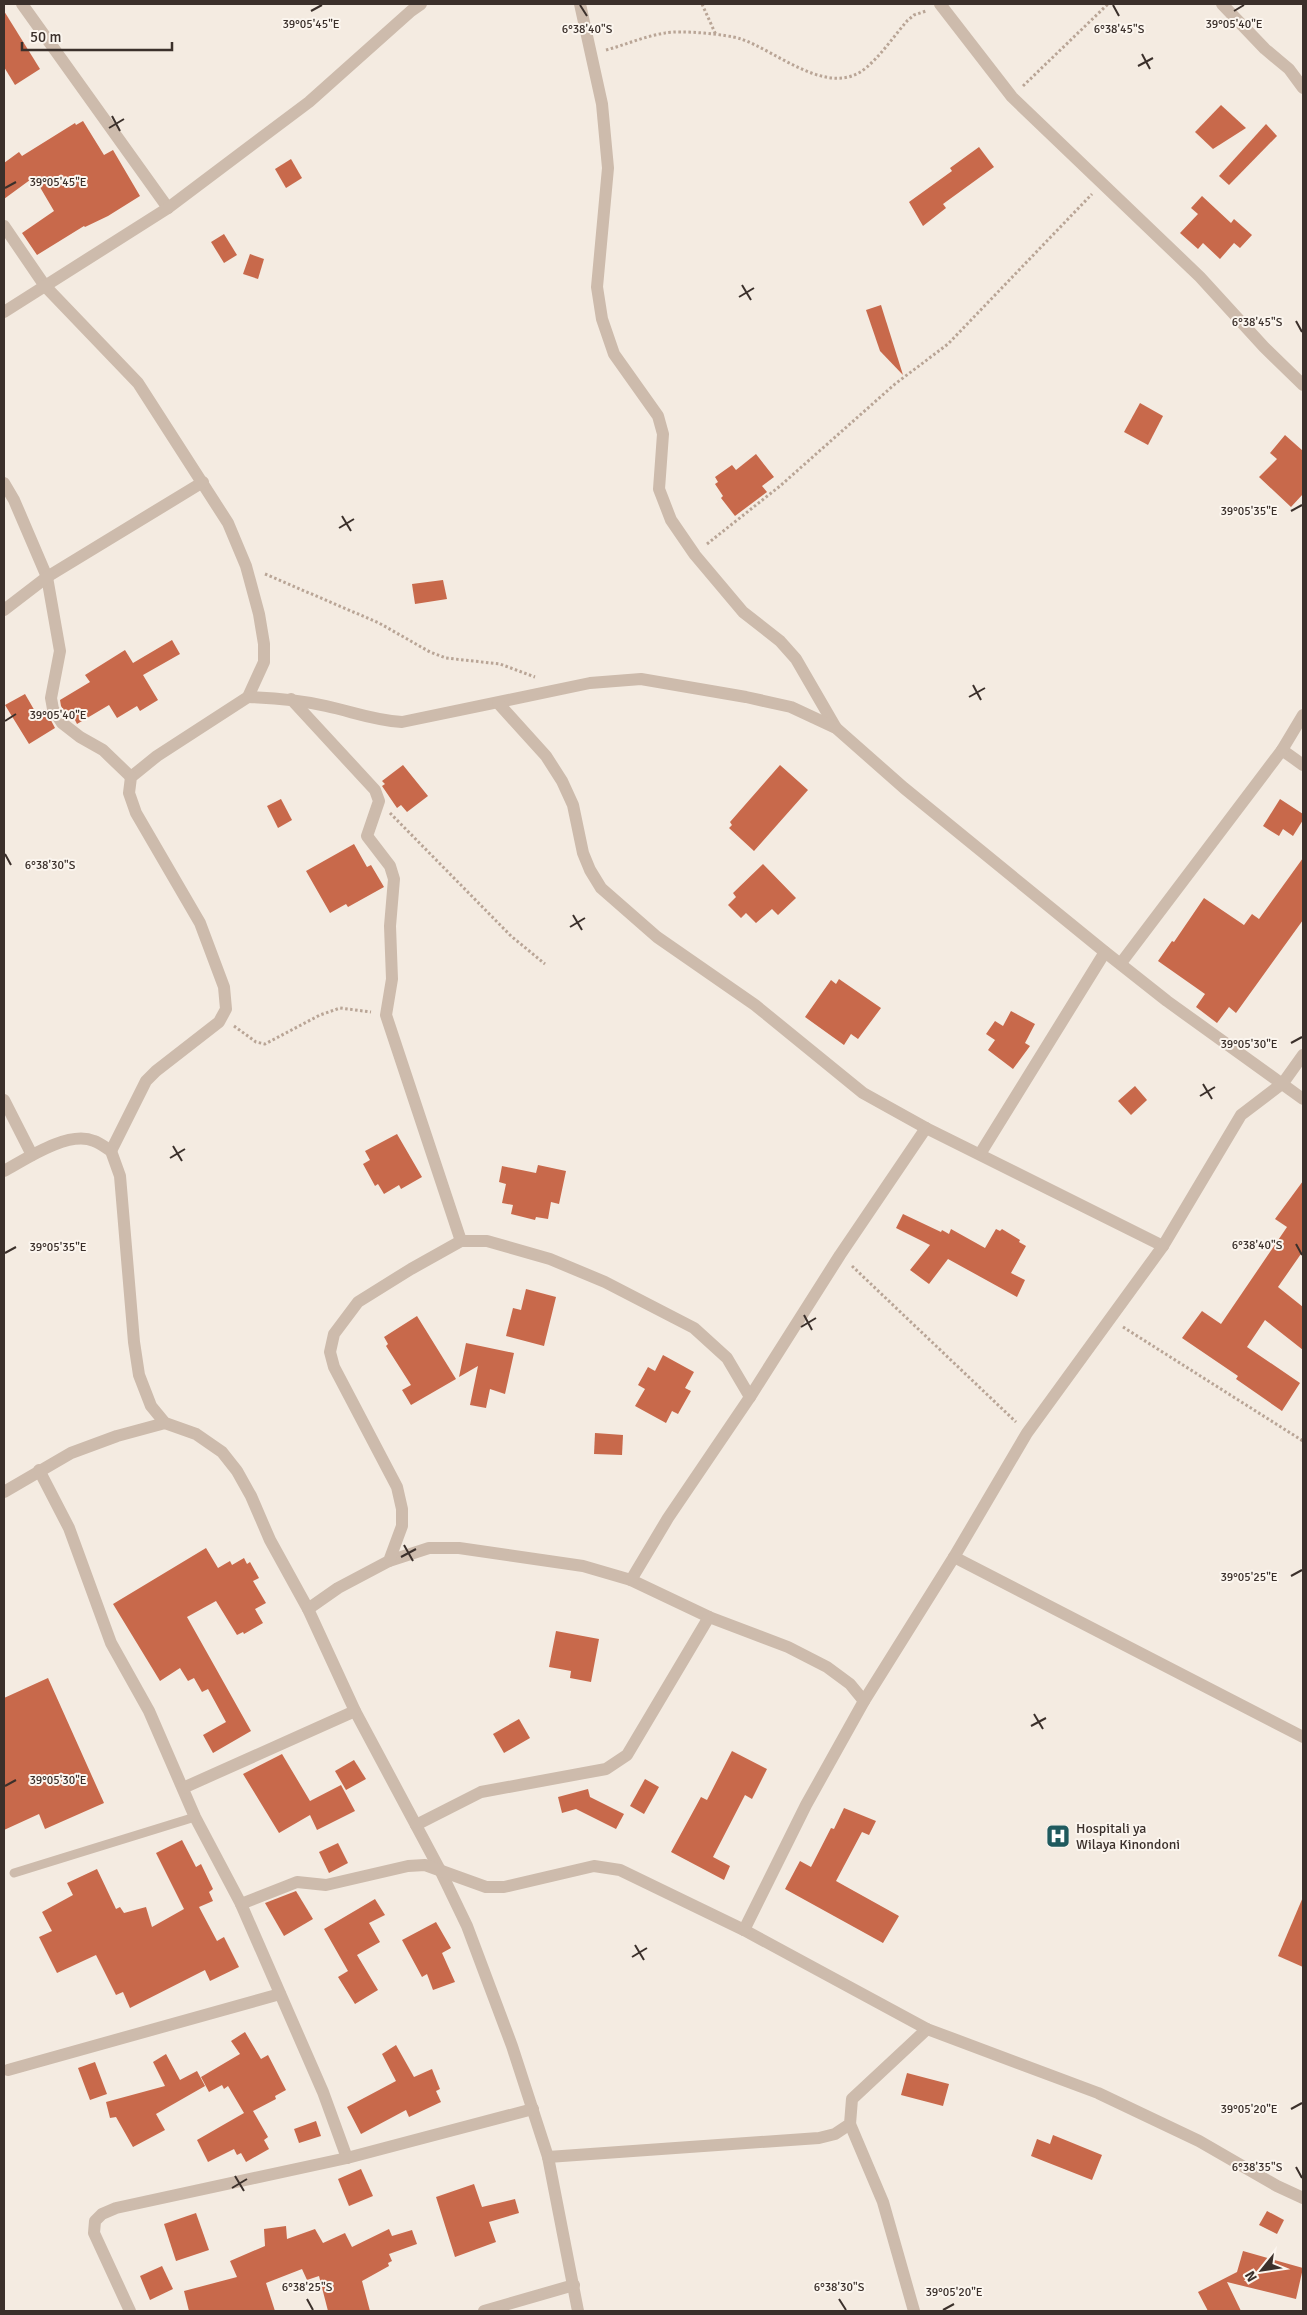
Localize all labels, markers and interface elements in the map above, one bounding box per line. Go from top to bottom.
text: 39°05'45"E [282,17,340,32]
text: 39°05'40"E [1205,17,1263,32]
scale bar [22,20,172,52]
text: 6°38'40"S [562,22,613,37]
text: 6°38'45"S [1094,22,1145,37]
text: 50 m [30,28,61,46]
text: 39°05'45"E [29,175,87,190]
text: 6°38'45"S [1232,315,1283,330]
text: 39°05'35"E [1220,504,1278,519]
text: 39°05'40"E [29,708,87,723]
text: 6°38'30"S [25,858,76,873]
text: 39°05'30"E [1220,1037,1278,1052]
text: 6°38'40"S [1232,1238,1283,1253]
text: 39°05'35"E [29,1240,87,1255]
text: 39°05'25"E [1220,1570,1278,1585]
text: 39°05'30"E [29,1773,87,1788]
place label: Hospitali ya Wilaya Kinondoni [1076,1820,1180,1853]
hospital icon: Hospitali ya Wilaya Kinondoni [1045,1823,1071,1849]
text: 39°05'20"E [1220,2102,1278,2117]
text: 6°38'35"S [1232,2160,1283,2175]
north arrow [1237,2245,1287,2295]
text: N [1241,2268,1261,2285]
text: 6°38'25"S [282,2280,333,2295]
text: 6°38'30"S [814,2280,865,2295]
text: 39°05'20"E [925,2285,983,2300]

